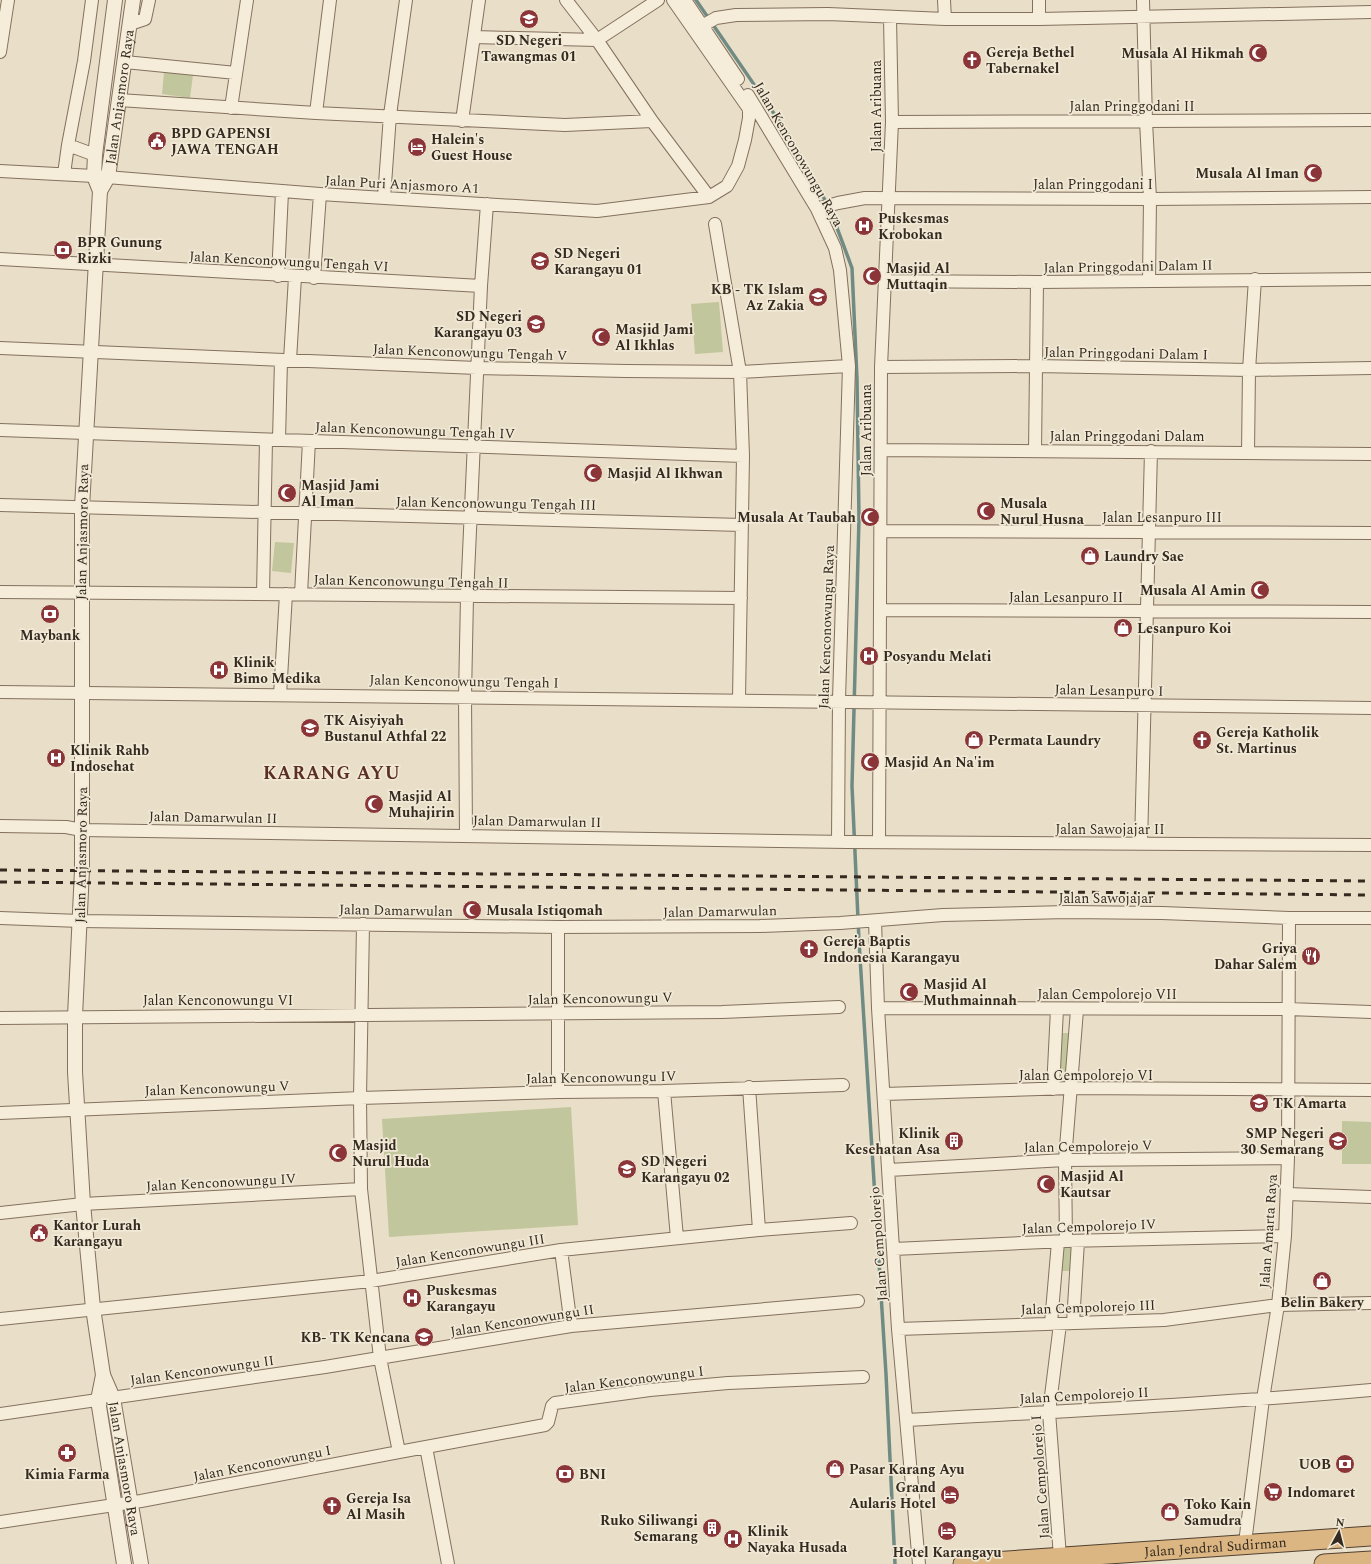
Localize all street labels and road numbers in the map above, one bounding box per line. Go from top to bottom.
street label: Jalan Anjasmoro Raya [100,28,140,166]
street label: Jalan Aribuana [866,60,887,152]
street label: Jalan Kenconowungu Raya [748,78,849,231]
street label: Jalan Pringgodani II [1069,96,1195,117]
street label: Jalan Puri Anjasmoro A1 [324,170,480,199]
street label: Jalan Pringgodani I [1033,174,1153,195]
street label: Jalan Kenconowungu Tengah VI [189,246,389,277]
street label: Jalan Pringgodani Dalam II [1043,255,1213,278]
street label: Jalan Kenconowungu Tengah V [372,339,568,366]
street label: Jalan Pringgodani Dalam I [1044,342,1208,365]
street label: Jalan Aribuana [856,384,877,476]
street label: Jalan Kenconowungu Tengah IV [315,417,515,444]
street label: Jalan Pringgodani Dalam [1050,426,1205,447]
street label: Jalan Anjasmoro Raya [71,464,94,600]
street label: Jalan Kenconowungu Tengah III [396,491,596,516]
street label: Jalan Lesanpuro III [1102,507,1222,528]
street label: Jalan Kenconowungu Raya [813,544,840,709]
street label: Jalan Kenconowungu Tengah II [313,569,509,594]
street label: Jalan Lesanpuro II [1009,587,1123,608]
street label: Jalan Kenconowungu Tengah I [369,669,559,694]
street label: Jalan Lesanpuro I [1054,679,1164,702]
street label: Jalan Anjasmoro Raya [70,787,93,923]
street label: Jalan Damarwulan II [149,806,277,829]
street label: Jalan Damarwulan II [473,810,601,833]
street label: Jalan Sawojajar II [1055,819,1165,840]
street label: Jalan Sawojajar [1058,888,1154,909]
street label: Jalan Damarwulan [339,899,453,922]
street label: Jalan Damarwulan [663,900,777,923]
street label: Jalan Cempolorejo VII [1037,984,1177,1005]
street label: Jalan Kenconowungu V [527,987,673,1010]
street label: Jalan Kenconowungu VI [143,990,293,1011]
street label: Jalan Cempolorejo VI [1019,1065,1153,1086]
street label: Jalan Kenconowungu IV [526,1066,676,1089]
street label: Jalan Kenconowungu V [144,1075,290,1102]
street label: Jalan Cempolorejo V [1023,1135,1153,1158]
street label: Jalan Kenconowungu IV [145,1168,297,1197]
street label: Jalan Amarta Raya [1254,1173,1283,1289]
street label: Jalan Cempolorejo [864,1186,893,1302]
street label: Jalan Cempolorejo IV [1022,1214,1156,1239]
street label: Jalan Kenconowungu III [394,1228,546,1273]
street label: Jalan Cempolorejo III [1020,1295,1156,1320]
street label: Jalan Kenconowungu II [449,1299,596,1342]
street label: Jalan Kenconowungu II [129,1350,276,1391]
street label: Jalan Kenconowungu I [563,1361,705,1398]
street label: Jalan Cempolorejo II [1019,1382,1149,1409]
street label: Jalan Anjasmoro Raya [103,1399,146,1538]
street label: Jalan Cempolorejo I [1026,1414,1055,1539]
street label: Jalan Kenconowungu I [191,1440,333,1487]
street label: Jalan Jendral Sudirman [1144,1532,1287,1563]

